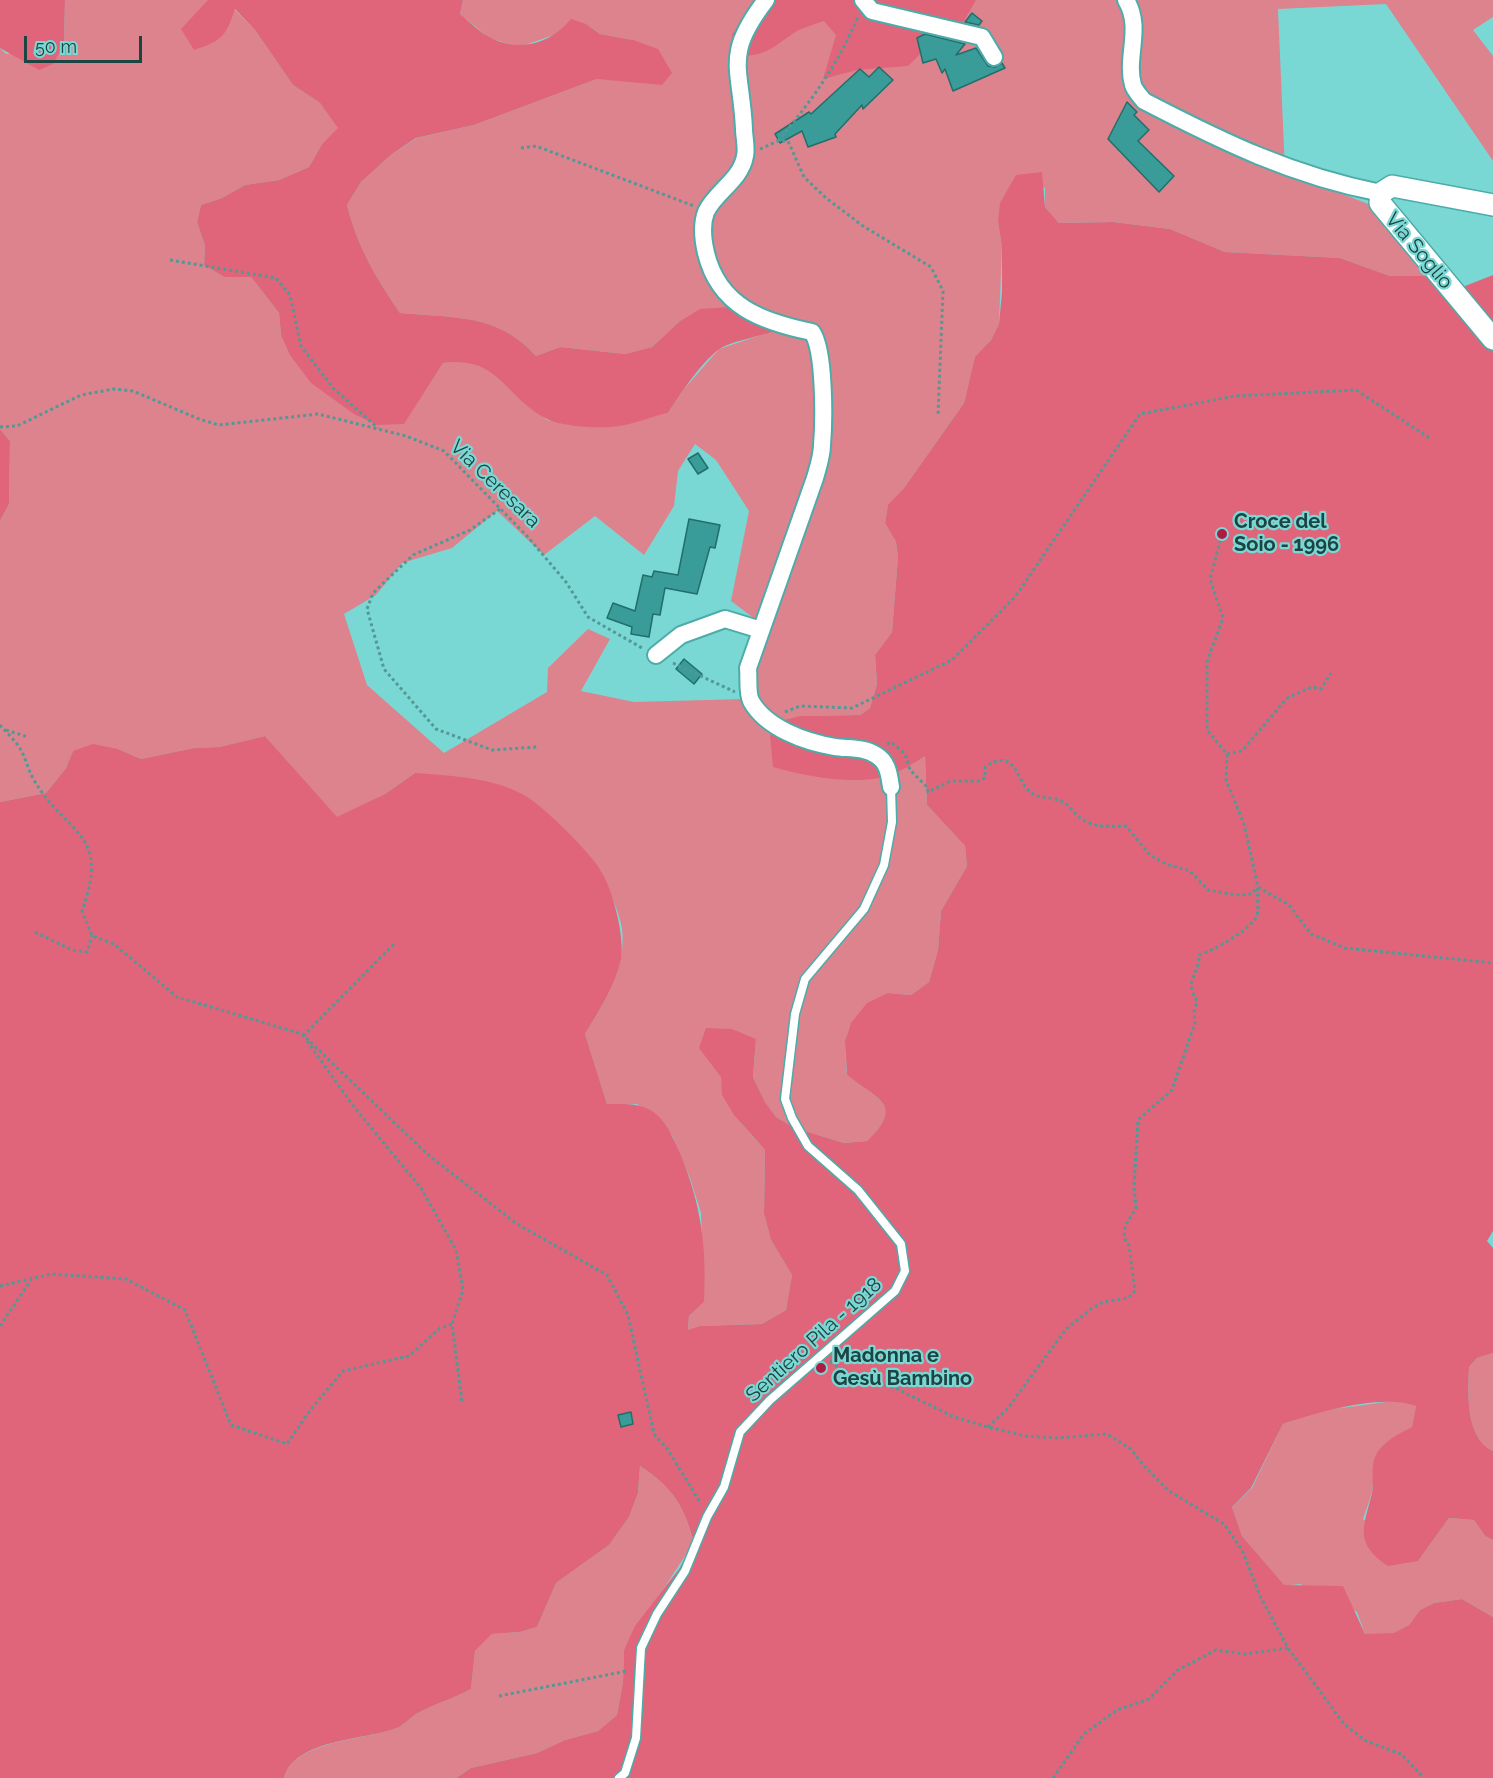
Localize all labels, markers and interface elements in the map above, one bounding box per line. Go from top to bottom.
scale bar [27,24,146,62]
text: 50 m [35,36,77,57]
street label: Via Soglio [1380,208,1458,294]
street label: Via Ceresara [445,435,545,533]
place label: Croce del Soio - 1996 [1234,510,1339,557]
marker: Croce del Soio - 1996 [1215,527,1229,541]
street label: Sentiero Pila - 1918 [741,1273,887,1407]
place label: Madonna e Gesù Bambino [833,1344,972,1391]
marker: Madonna e Gesù Bambino [814,1361,828,1375]

